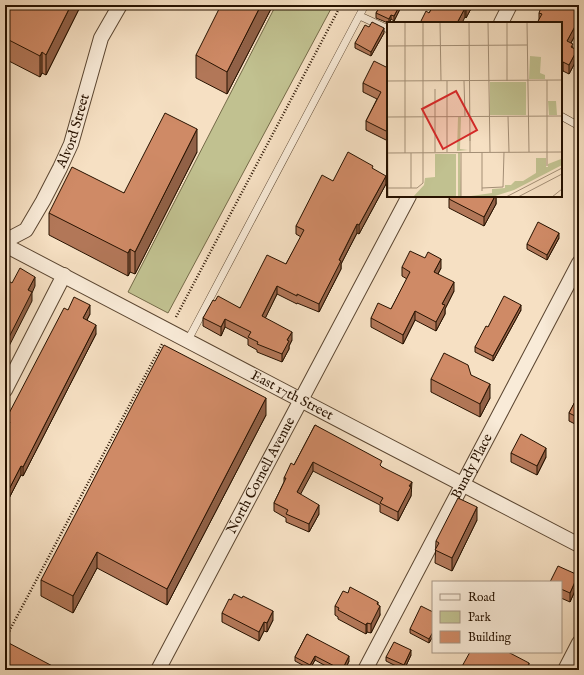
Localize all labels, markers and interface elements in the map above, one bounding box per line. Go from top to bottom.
inset map [387,22,562,197]
street label: Alvord Street [52,92,94,172]
street label: East 17th Street [248,366,336,424]
street label: North Cornell Avenue [223,413,300,537]
street label: Bundy Place [447,430,497,502]
legend [432,581,562,653]
text: Road [468,590,496,605]
text: Park [468,610,491,625]
text: Building [468,630,512,645]

